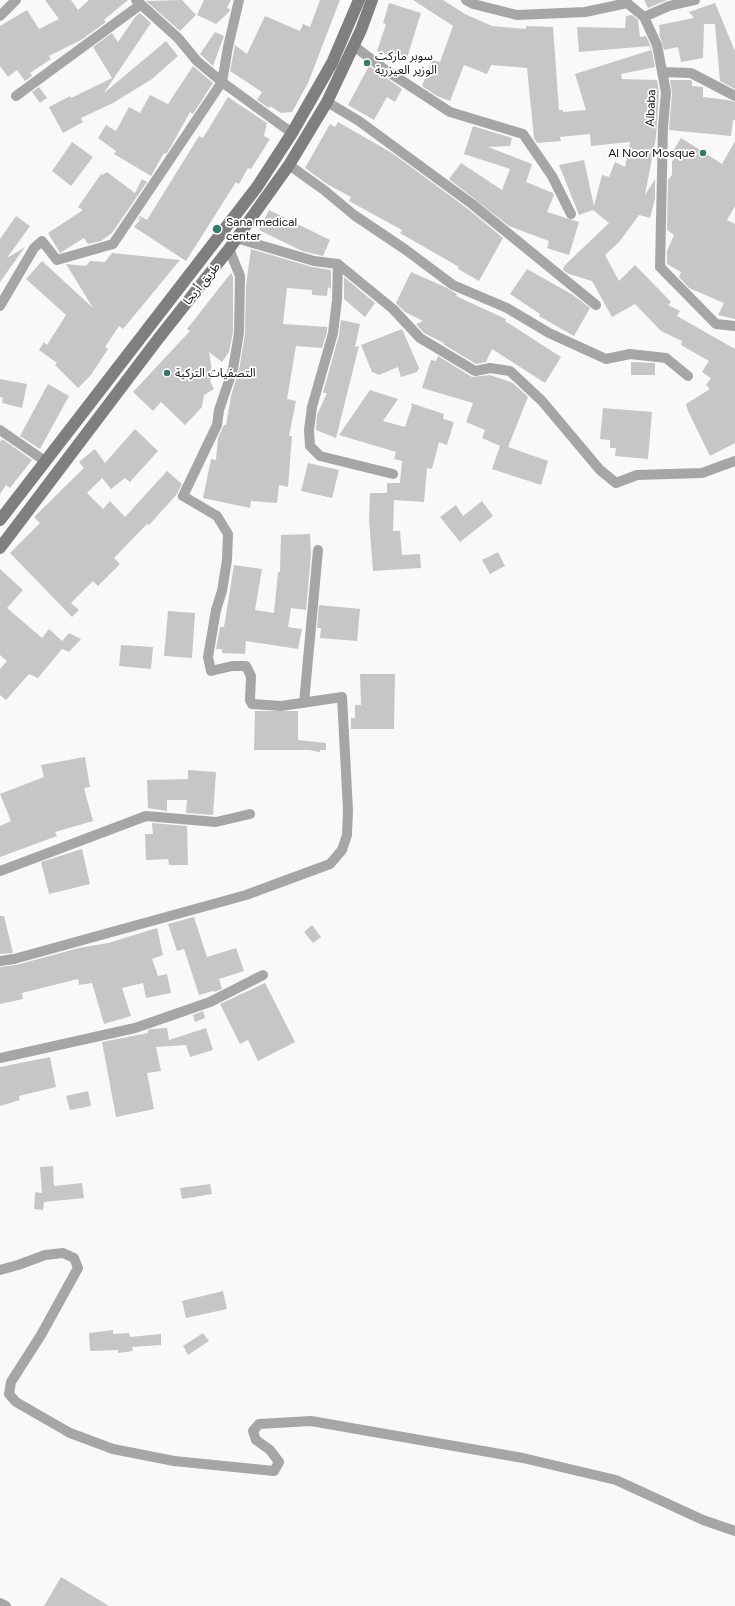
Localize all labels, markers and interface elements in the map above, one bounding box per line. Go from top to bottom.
place label: سوبر ماركت الوزير العيزرية [375,49,437,77]
marker: سوبر ماركت الوزير العيزرية [362,58,372,68]
street label: Albaba [643,89,659,127]
place label: Al Noor Mosque [608,146,695,160]
marker: Al Noor Mosque [698,148,708,158]
place label: Sana medical center [226,215,297,243]
marker: Sana medical center [211,223,223,235]
street label: طريق أريحا [181,260,223,308]
place label: التصفيات التركية [175,366,256,380]
marker: التصفيات التركية [162,368,172,378]

